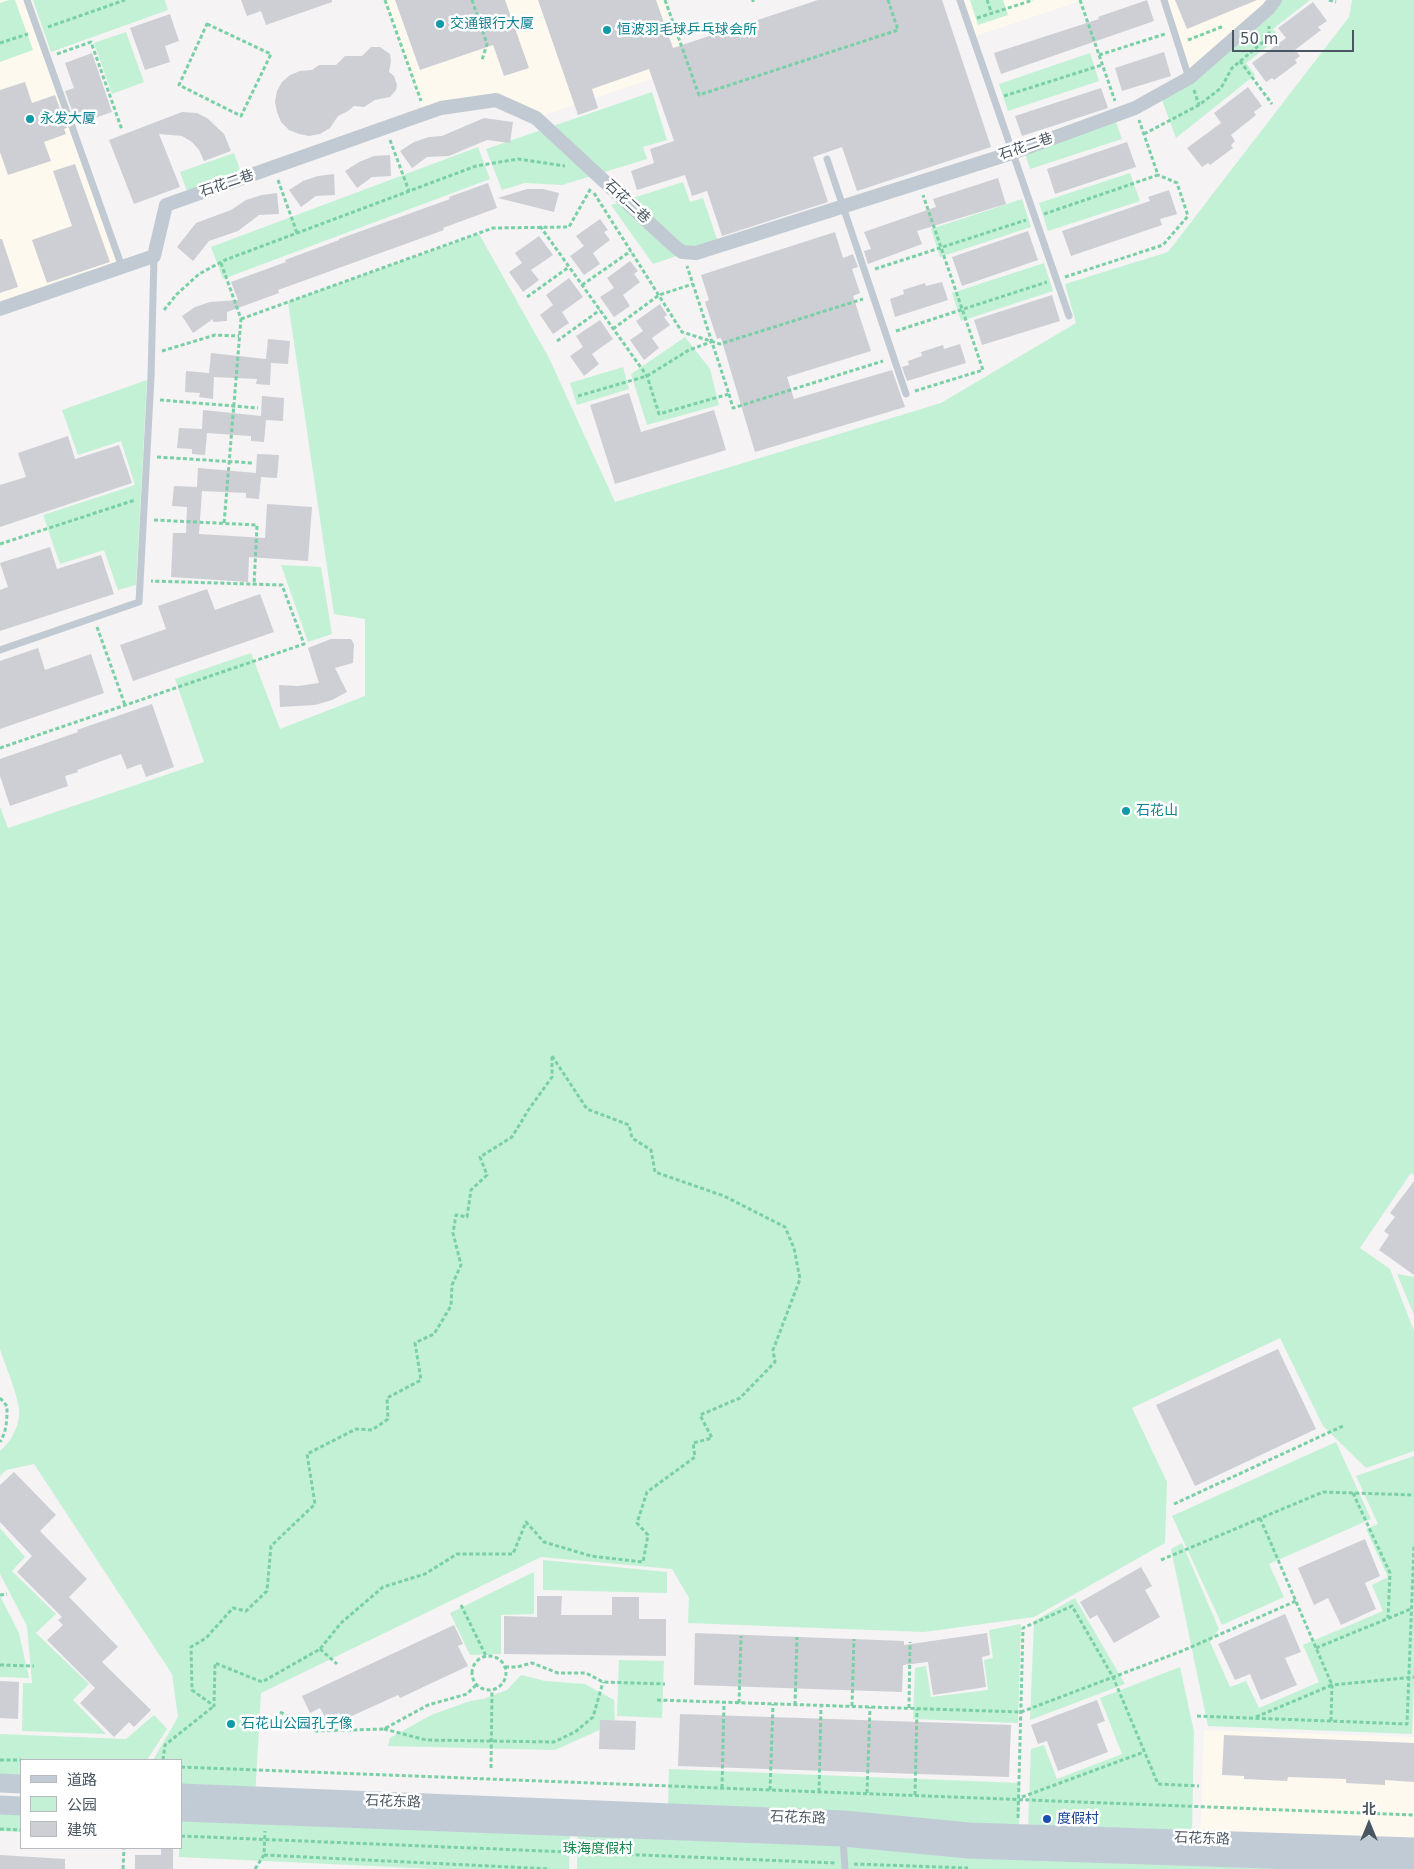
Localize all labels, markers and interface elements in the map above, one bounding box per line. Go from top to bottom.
place label: 交通银行大厦 [450,16,534,32]
marker: 交通银行大厦 [434,18,446,30]
scale bar [1234,20,1356,52]
place label: 恒波羽毛球乒乓球会所 [617,22,757,38]
marker: 恒波羽毛球乒乓球会所 [601,24,613,36]
text: 50 m [1240,30,1278,48]
place label: 永发大厦 [40,111,96,127]
marker: 永发大厦 [24,113,36,125]
street label: 石花二巷 [997,130,1055,164]
street label: 石花二巷 [198,167,256,201]
street label: 石花二巷 [601,177,653,227]
place label: 石花山 [1136,803,1178,819]
marker: 石花山 [1120,805,1132,817]
place label: 石花山公园孔子像 [241,1716,353,1732]
marker: 石花山公园孔子像 [225,1718,237,1730]
legend [20,1759,182,1849]
text: 道路 [67,1771,97,1789]
street label: 石花东路 [365,1793,421,1811]
text: 公园 [67,1796,97,1814]
north arrow [1344,1799,1394,1849]
text: 北 [1362,1801,1376,1817]
street label: 石花东路 [770,1809,826,1827]
place label: 度假村 [1057,1811,1099,1827]
marker: 度假村 [1041,1813,1053,1825]
text: 建筑 [67,1821,97,1839]
street label: 石花东路 [1174,1830,1230,1848]
park label: 珠海度假村 [563,1841,633,1857]

